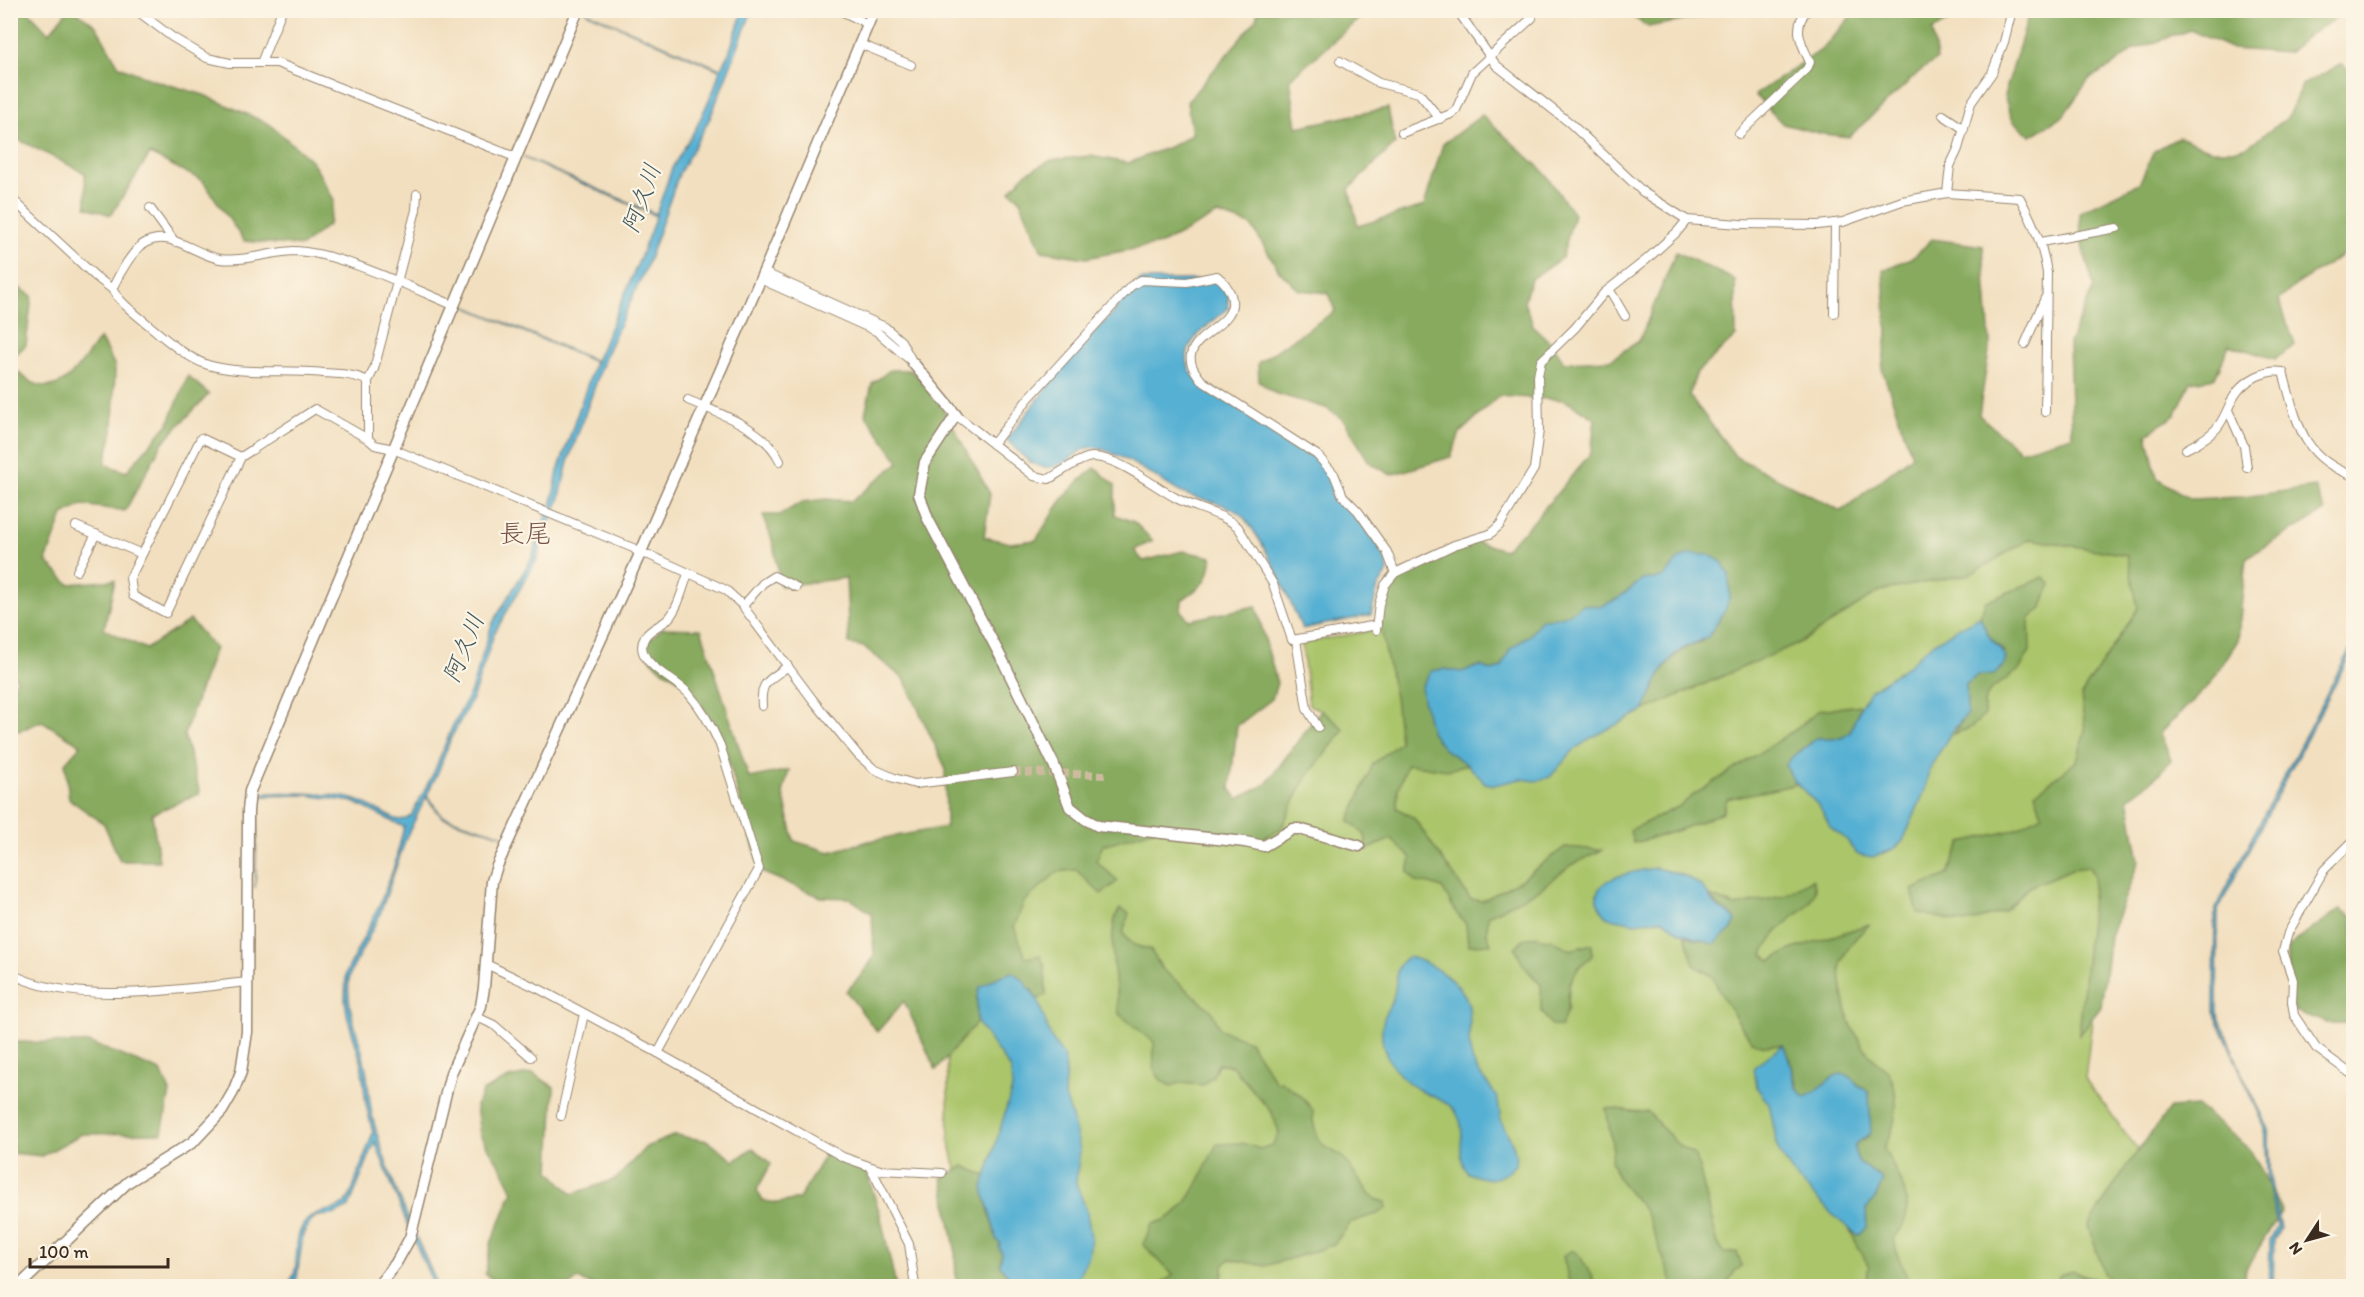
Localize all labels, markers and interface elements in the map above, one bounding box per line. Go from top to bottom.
water label: 阿久川 [615,159,667,237]
district label: 長尾 [499,517,551,549]
water label: 阿久川 [436,609,490,687]
north arrow [2277,1210,2337,1270]
scale bar [30,1231,168,1269]
text: N [2284,1239,2306,1258]
text: 100 m [39,1241,89,1263]

